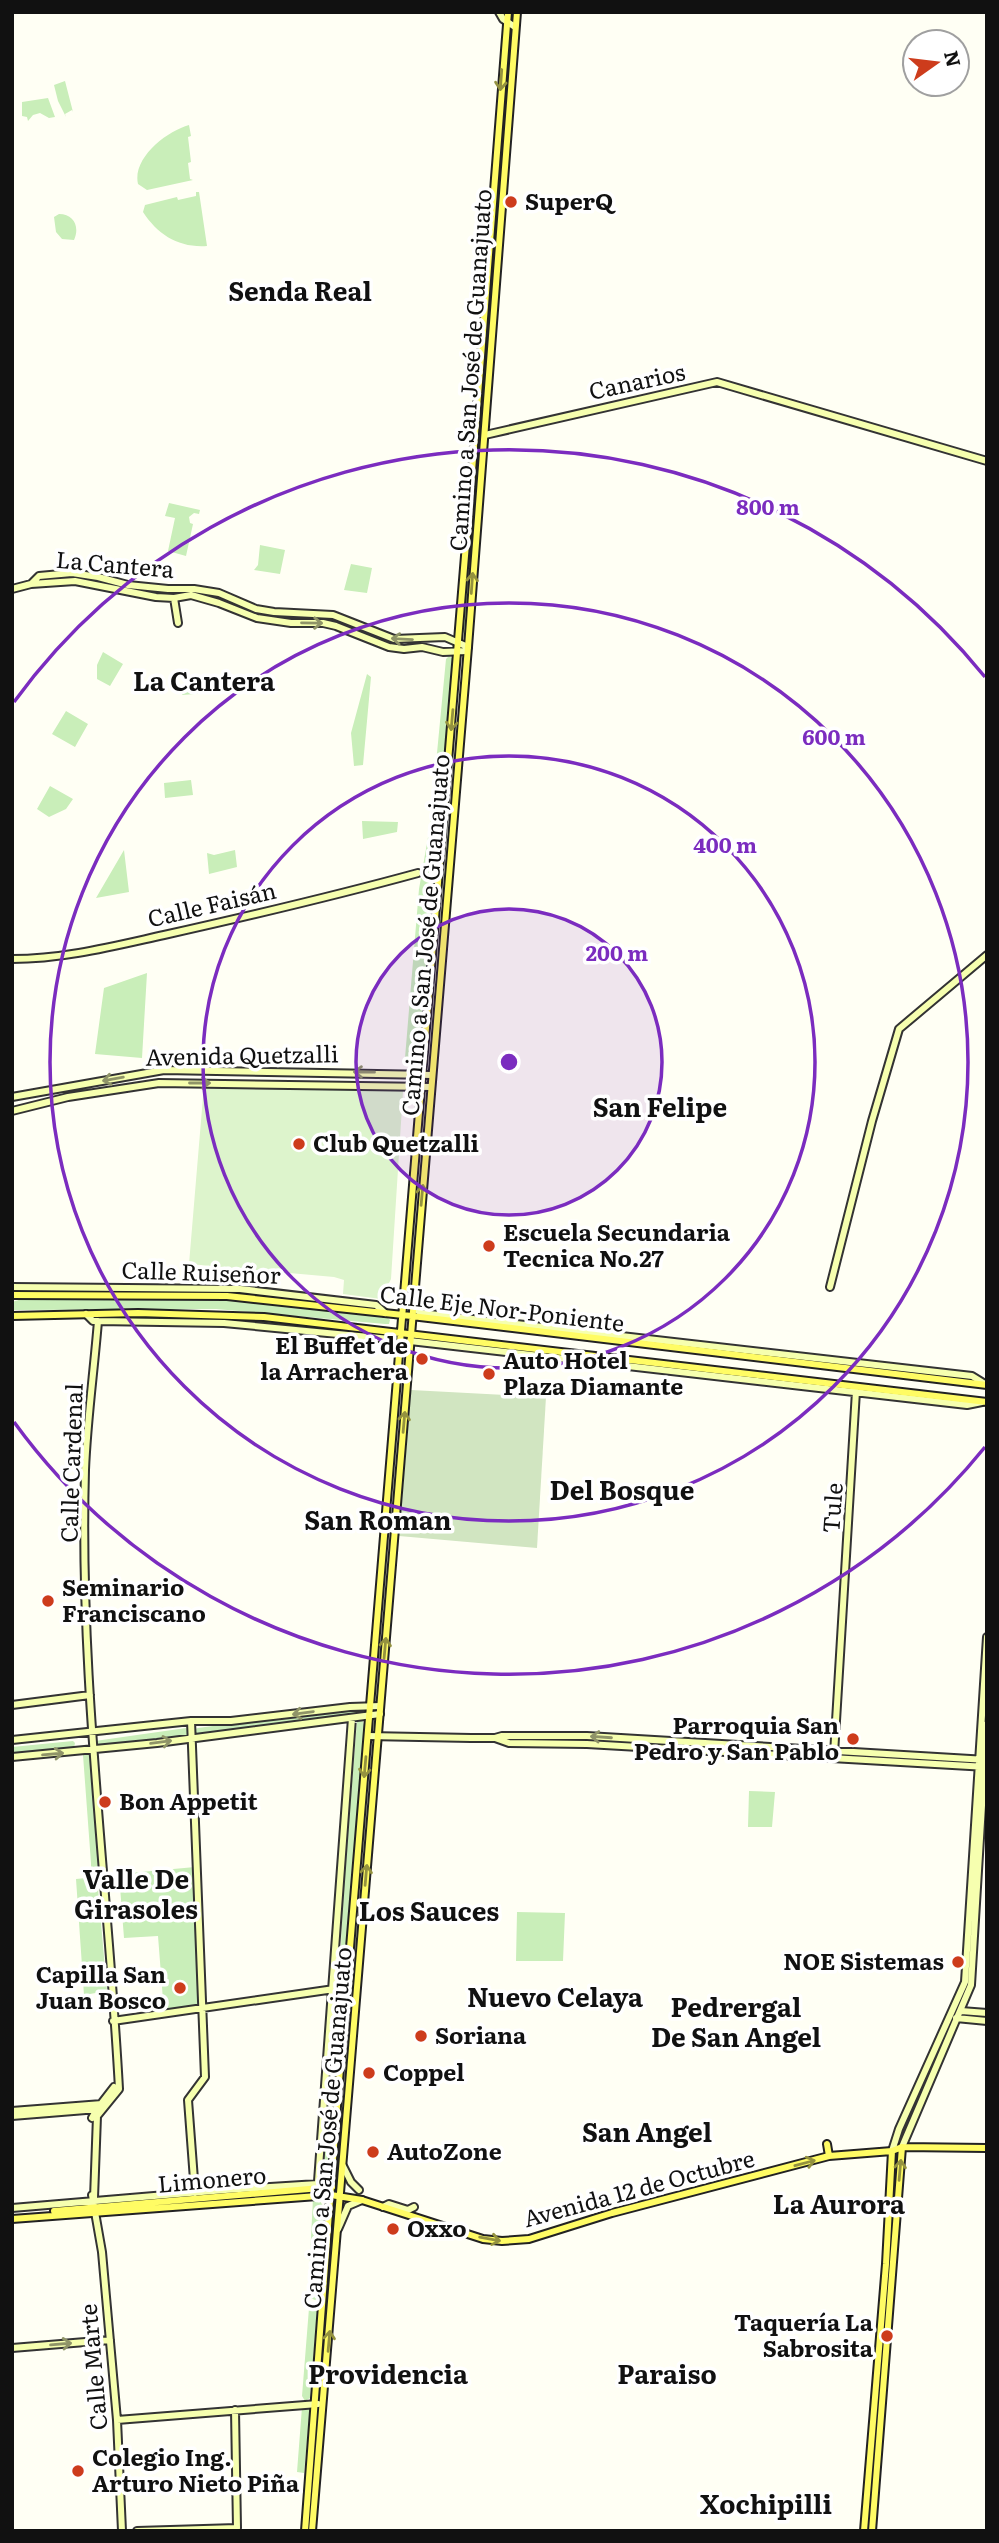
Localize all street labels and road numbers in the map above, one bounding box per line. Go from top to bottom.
street label: Camino a San José de Guanajuato [439,188,499,552]
street label: Canarios [585,353,688,407]
street label: La Cantera [55,541,176,585]
street label: Camino a San José de Guanajuato [391,752,457,1117]
street label: Calle Faisán [144,872,279,934]
street label: Avenida Quetzalli [145,1035,339,1073]
street label: Calle Ruiseñor [121,1251,281,1291]
street label: Calle Eje Nor-Poniente [378,1275,626,1339]
street label: Calle Cardenal [50,1382,90,1543]
street label: Tule [812,1481,850,1534]
street label: Camino a San José de Guanajuato [293,1945,359,2310]
street label: Avenida 12 de Octubre [519,2140,758,2234]
street label: Limonero [156,2156,267,2200]
street label: Calle Marte [70,2303,114,2432]

